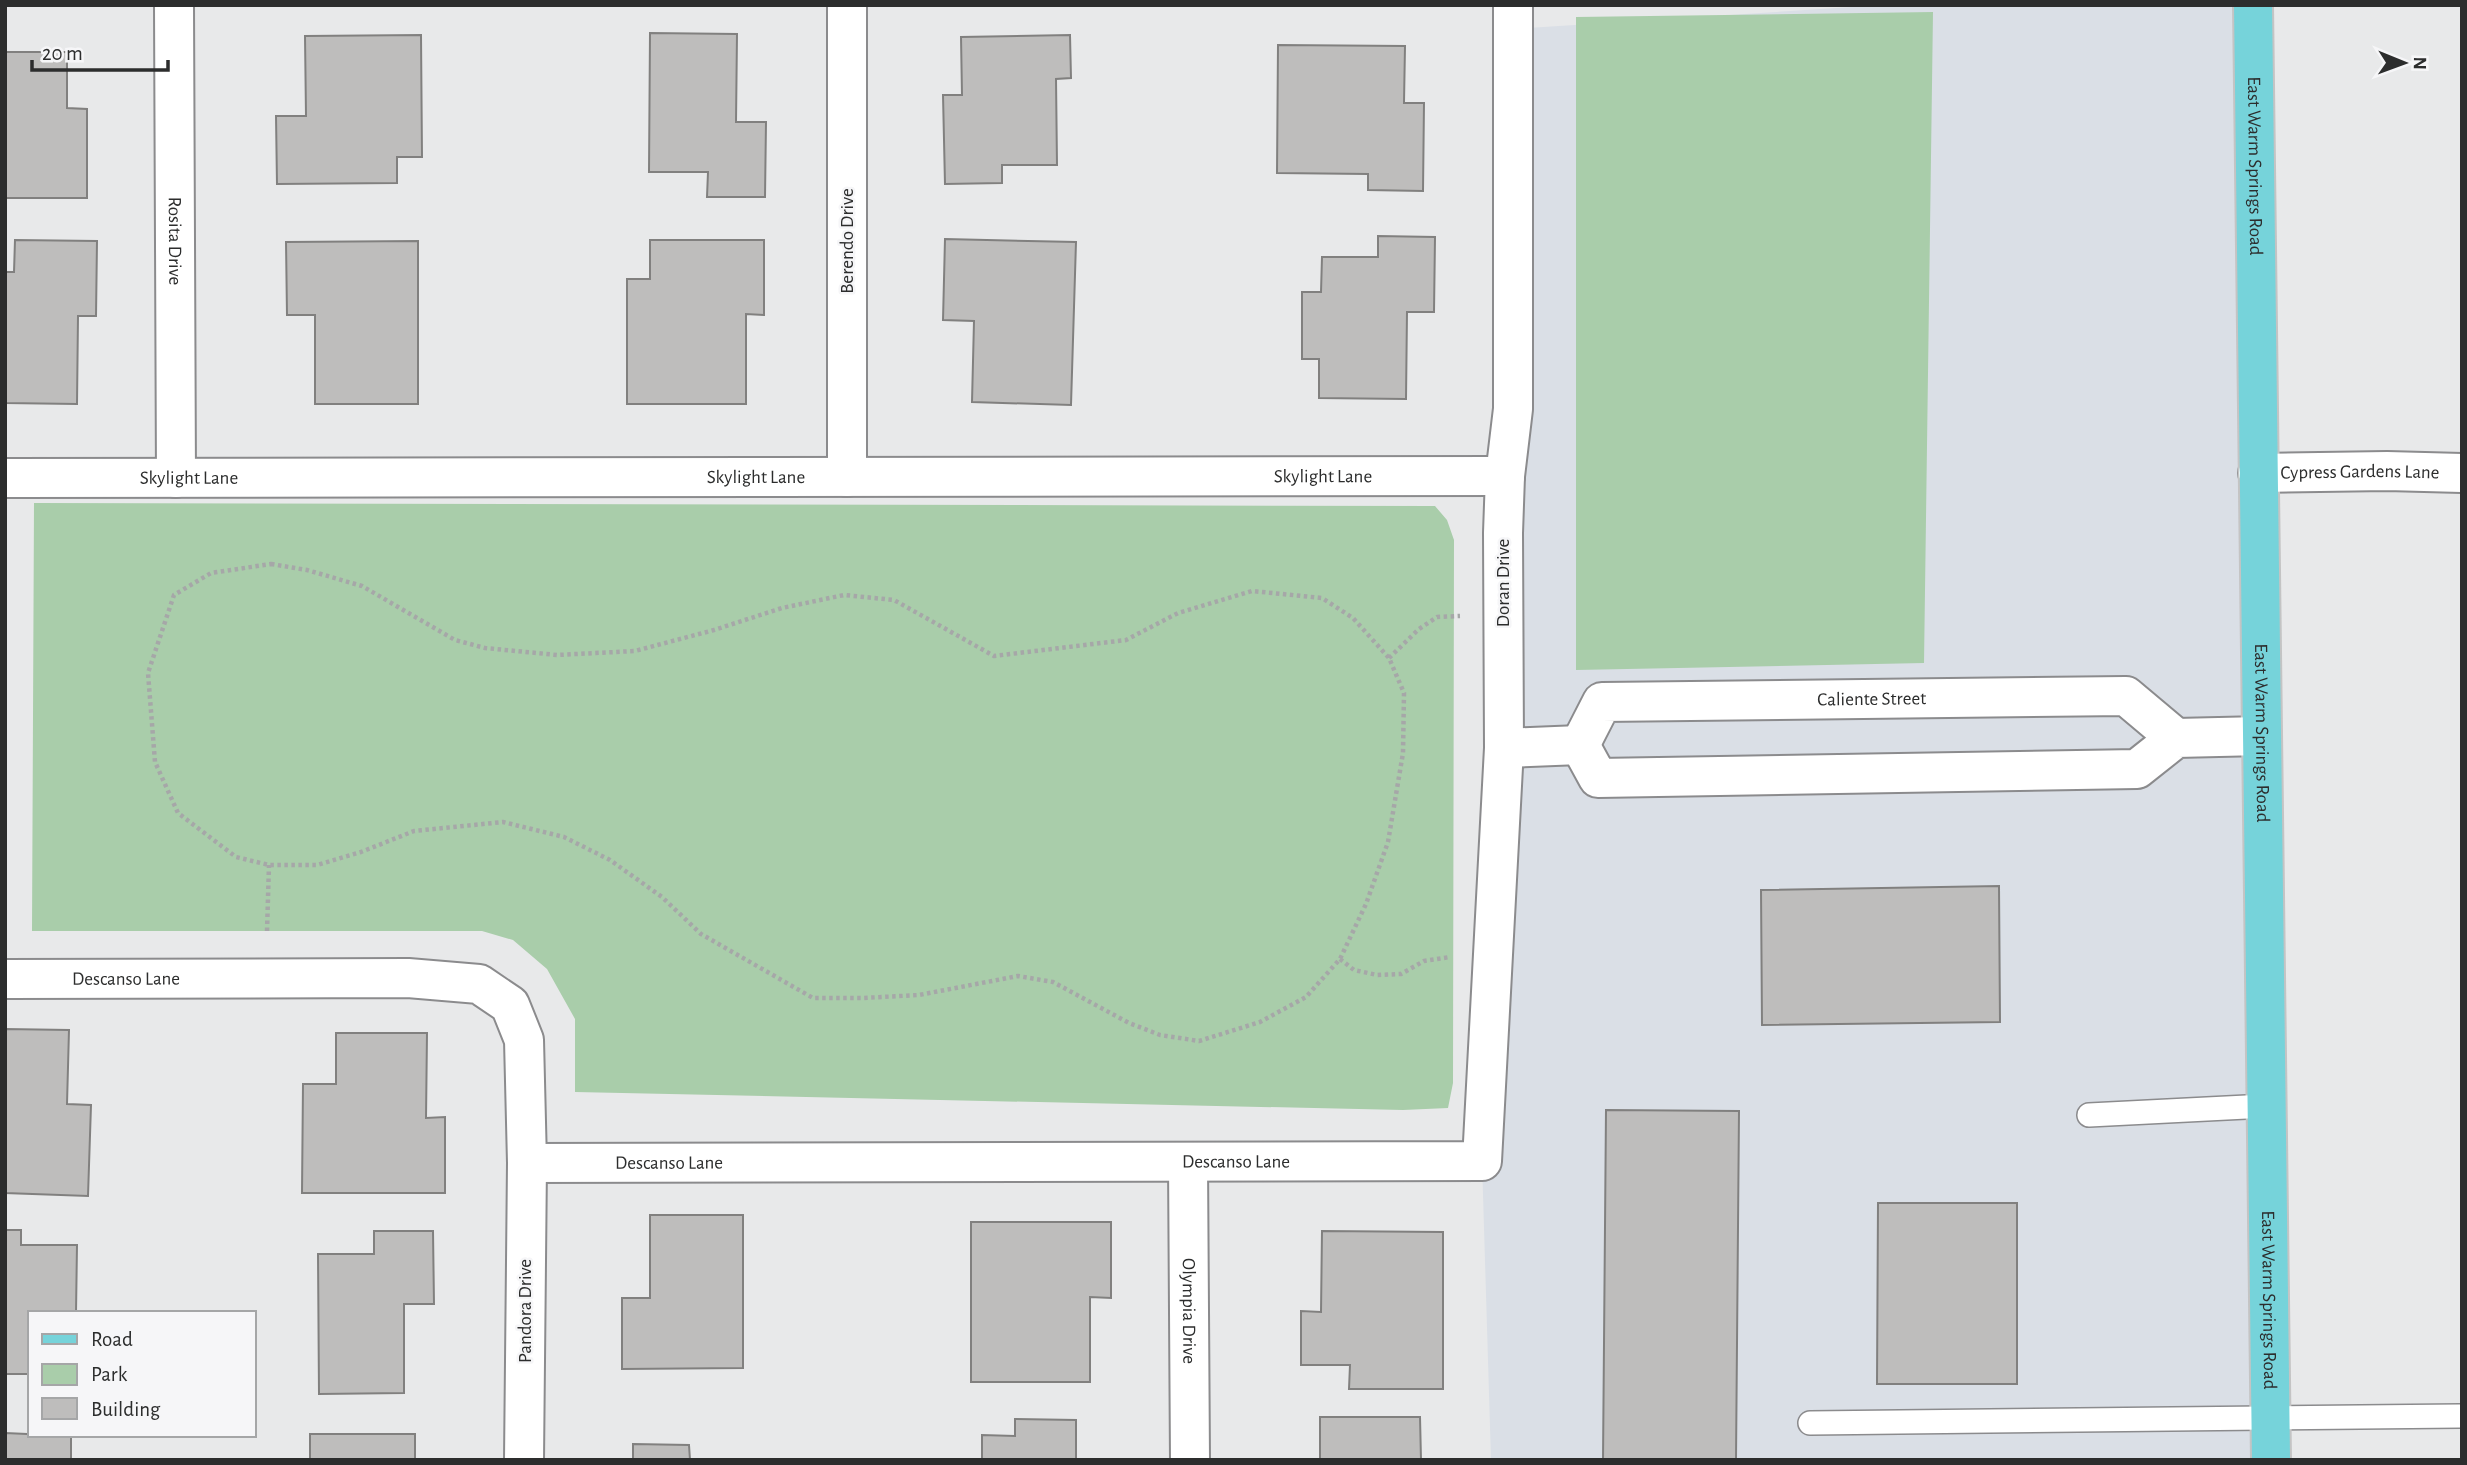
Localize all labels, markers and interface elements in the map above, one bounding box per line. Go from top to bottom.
scale bar [32,28,168,72]
north arrow [2369,28,2439,98]
text: 20 m [42,43,83,64]
text: N [2410,56,2429,70]
street label: East Warm Springs Road [2244,76,2266,256]
street label: Berendo Drive [838,188,857,294]
street label: Rosita Drive [165,197,185,285]
street label: Cypress Gardens Lane [2280,461,2440,482]
street label: Skylight Lane [707,467,805,487]
street label: Skylight Lane [1274,467,1372,486]
street label: Skylight Lane [140,468,238,487]
street label: Doran Drive [1494,539,1513,627]
street label: East Warm Springs Road [2251,643,2273,823]
street label: Caliente Street [1817,689,1926,709]
street label: Descanso Lane [72,969,180,988]
street label: Descanso Lane [1182,1152,1290,1171]
street label: Descanso Lane [615,1153,723,1172]
street label: East Warm Springs Road [2258,1210,2280,1390]
street label: Olympia Drive [1179,1258,1199,1364]
street label: Pandora Drive [516,1259,535,1363]
legend [28,1311,256,1437]
text: Road [91,1329,133,1350]
text: Park [91,1364,128,1385]
text: Building [91,1399,161,1420]

